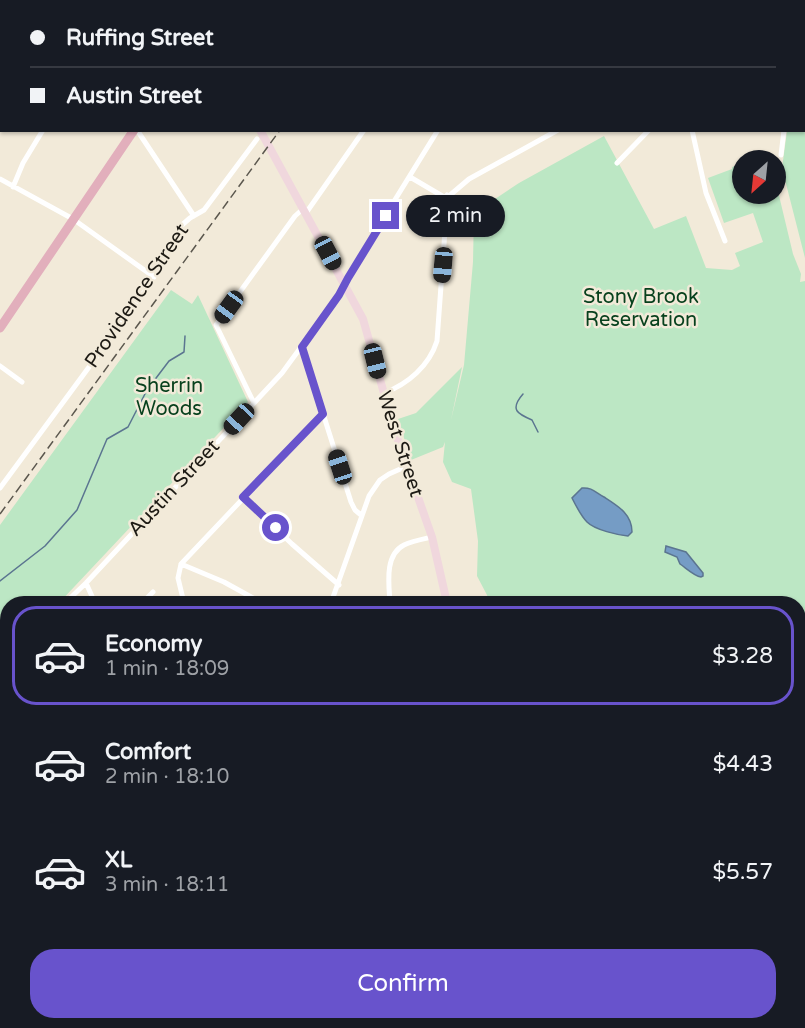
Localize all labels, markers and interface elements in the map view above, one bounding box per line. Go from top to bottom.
text: Ruffing Street [66,25,214,51]
text: Austin Street [66,83,202,109]
north arrow [732,150,786,204]
map controls [732,150,786,204]
callout: 2 min [407,195,506,237]
route end [372,202,399,229]
text: 2 min [429,204,482,228]
street label: Providence Street [80,219,194,373]
car [312,233,344,273]
car [432,246,454,284]
park label: Stony Brook Reservation [583,285,699,332]
car [211,287,247,327]
car [362,341,388,381]
park label: Sherrin Woods [135,374,203,421]
street label: West Street [372,388,429,500]
car [220,400,258,438]
street label: Austin Street [123,434,225,541]
car [326,447,354,487]
route start [262,514,289,541]
icon: car [33,629,87,683]
text: Economy [105,631,202,657]
text: $3.28 [712,643,773,669]
text: 1 min · 18:09 [105,657,229,681]
icon: car [33,737,87,791]
text: Comfort [105,739,191,765]
text: $4.43 [713,751,773,777]
text: 2 min · 18:10 [105,765,229,789]
icon: car [33,845,87,899]
text: XL [105,847,132,873]
text: $5.57 [712,859,773,885]
text: 3 min · 18:11 [105,873,229,897]
button: Confirm [30,949,776,1018]

